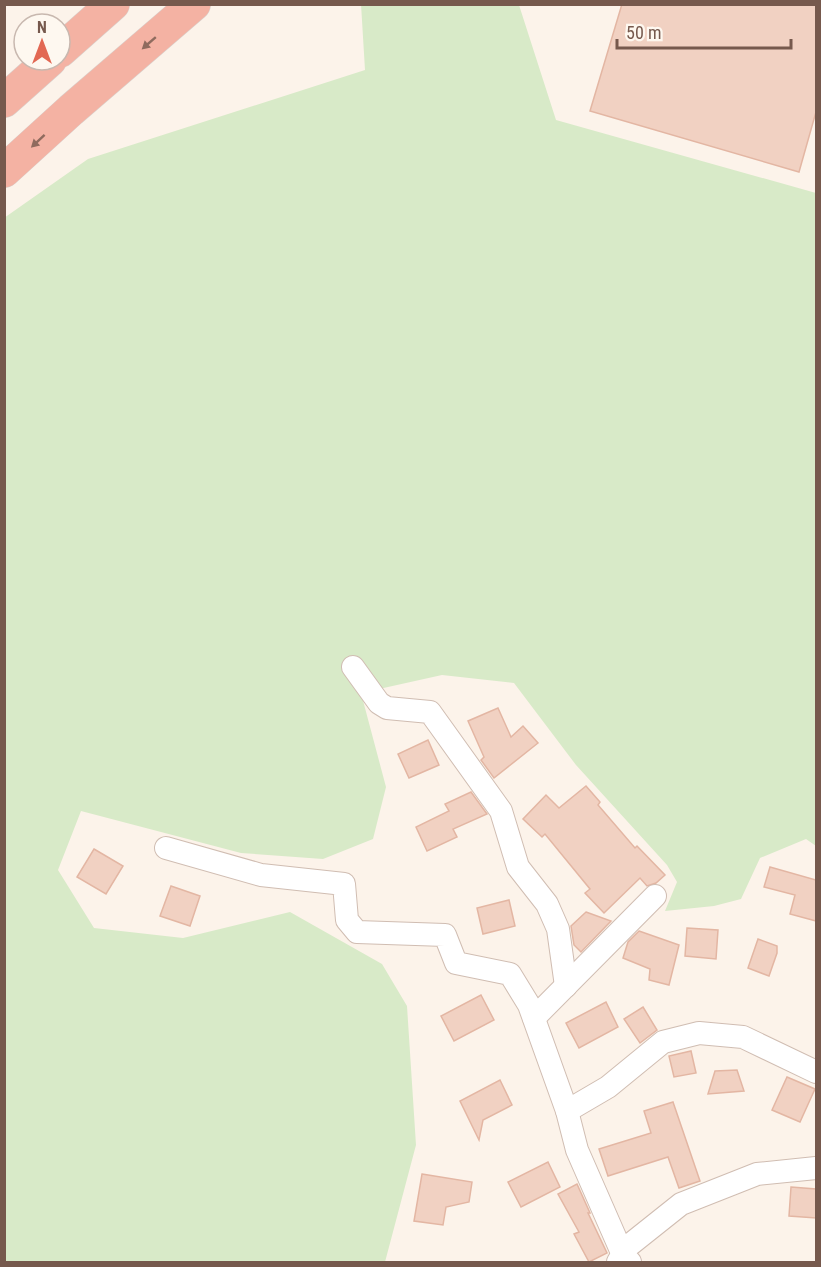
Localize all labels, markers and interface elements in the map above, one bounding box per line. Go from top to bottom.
north arrow [12,12,72,72]
scale bar [617,12,791,50]
text: N [37,18,47,37]
text: 50 m [626,22,661,43]
one-way arrow [142,36,157,49]
one-way arrow [31,133,45,147]

